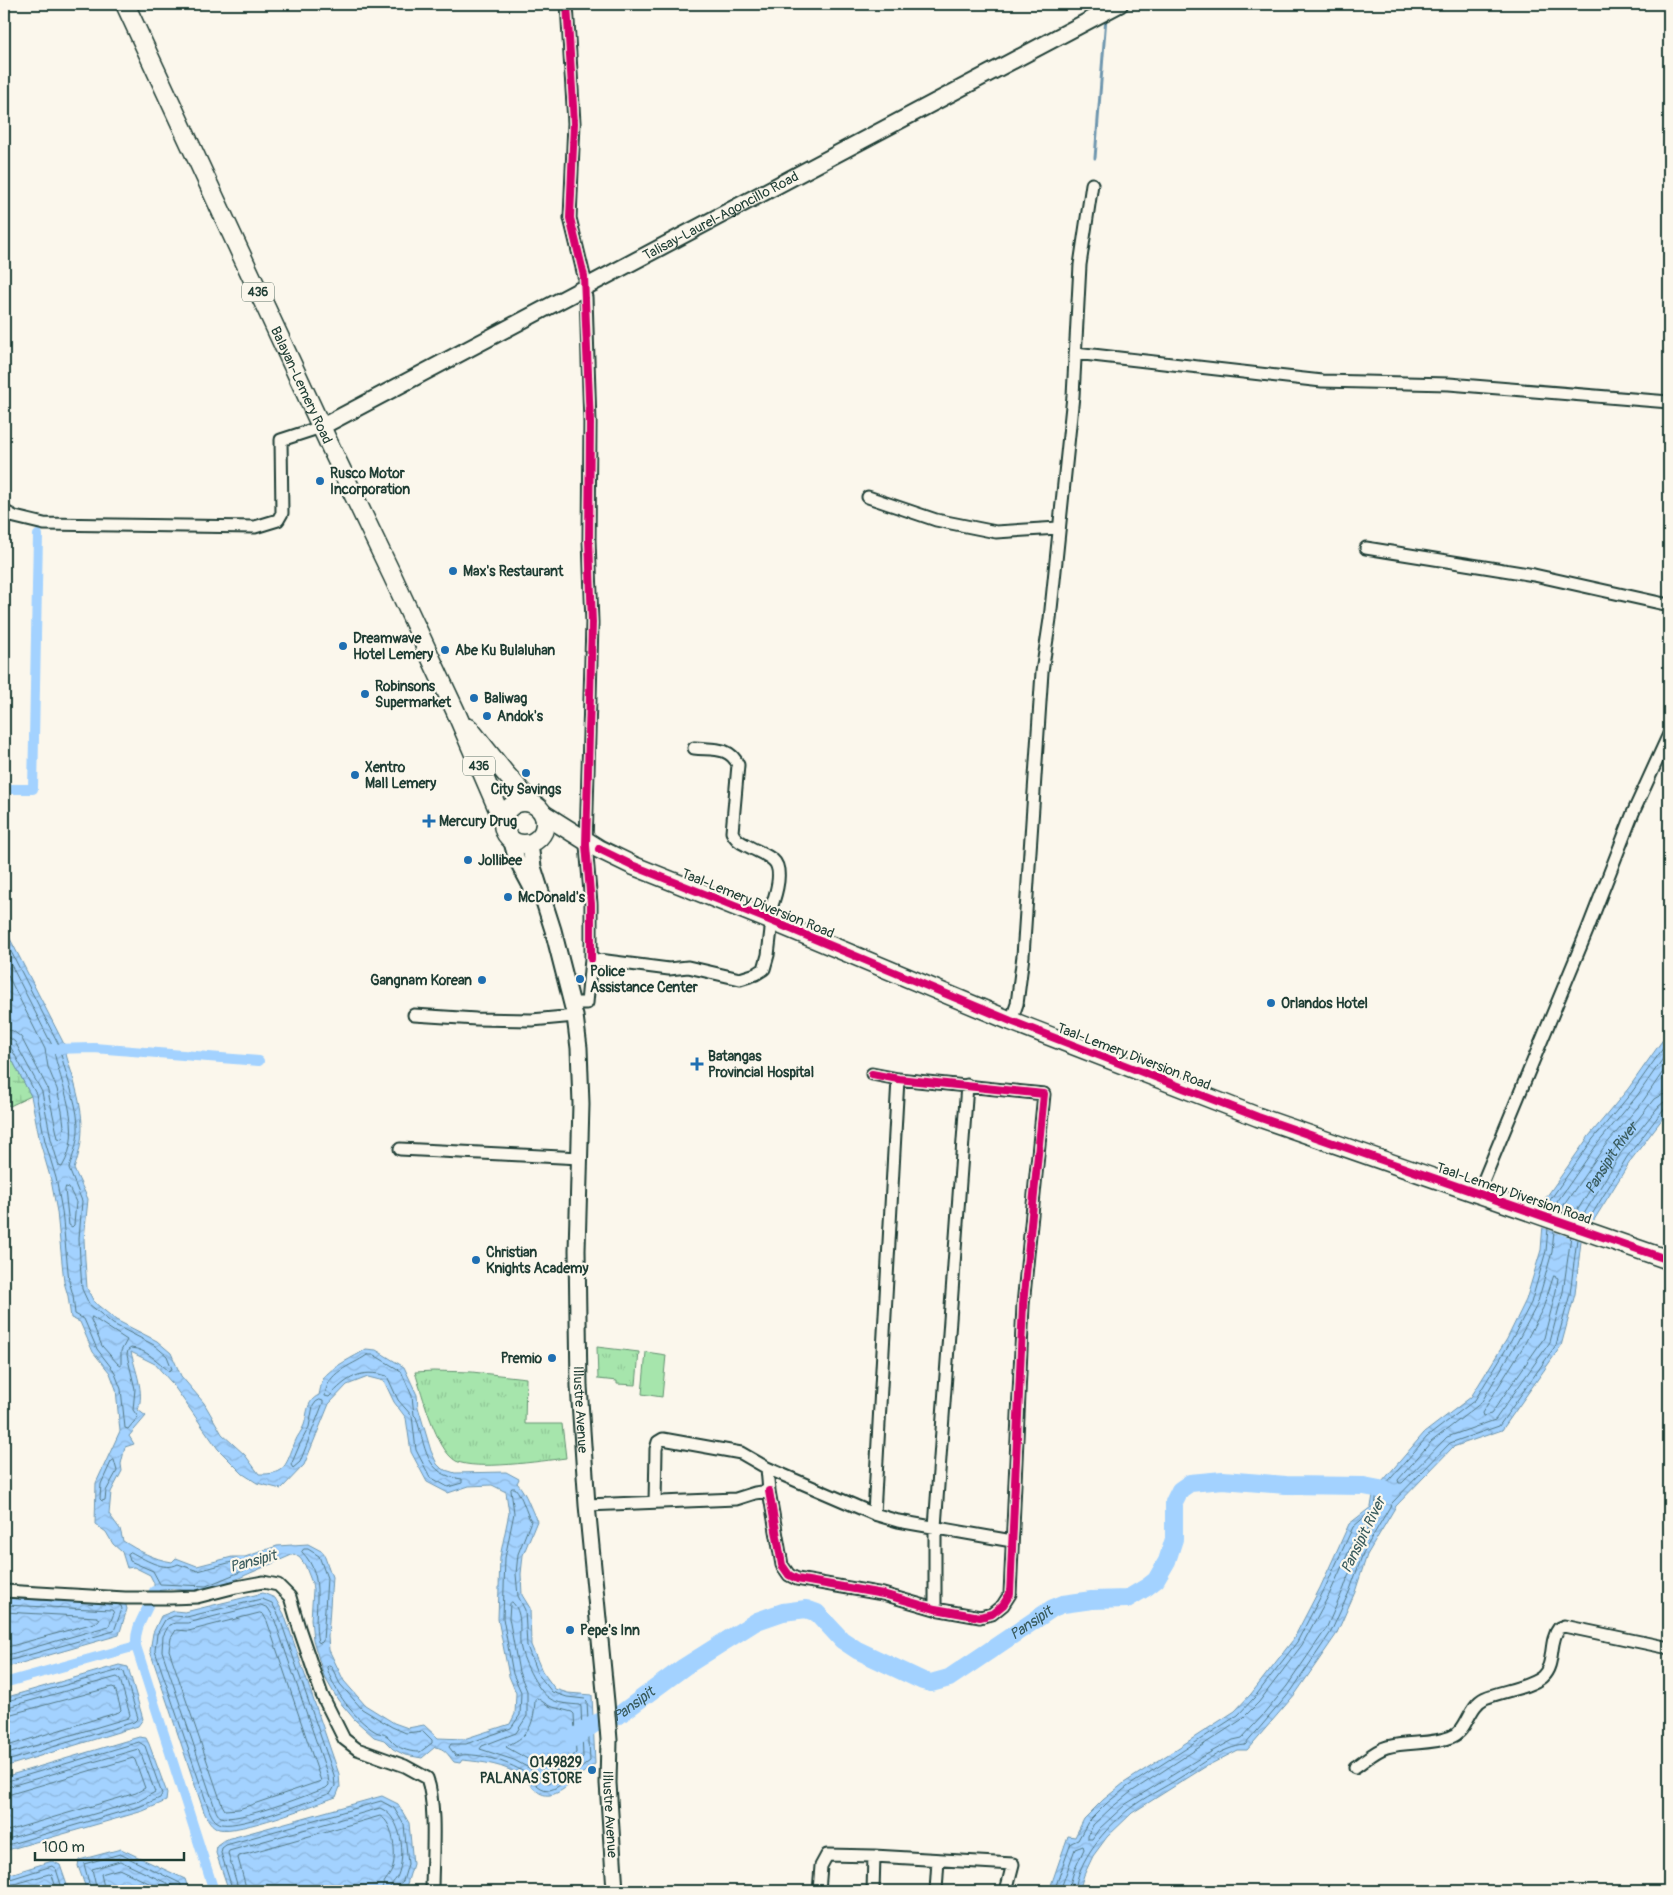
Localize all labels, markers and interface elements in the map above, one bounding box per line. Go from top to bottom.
street label: Talisay-Laurel-Agoncillo Road [640,168,801,264]
road number: 436 [242,282,274,302]
street label: Balayan-Lemery Road [267,324,336,447]
place label: Rusco Motor Incorporation [330,465,410,498]
marker: Rusco Motor Incorporation [314,475,326,487]
place label: Max's Restaurant [463,563,564,580]
marker: Max's Restaurant [447,565,459,577]
place label: Dreamwave Hotel Lemery [353,630,433,663]
marker: Dreamwave Hotel Lemery [337,640,349,652]
place label: Abe Ku Bulaluhan [455,642,555,659]
marker: Abe Ku Bulaluhan [439,644,451,656]
place label: Robinsons Supermarket [375,678,451,711]
marker: Robinsons Supermarket [359,688,371,700]
place label: Baliwag [484,690,527,707]
marker: Baliwag [468,692,480,704]
place label: Andok's [497,708,544,725]
marker: Andok's [481,710,493,722]
road number: 436 [463,756,495,776]
place label: Xentro Mall Lemery [365,759,436,792]
marker: City Savings [520,767,532,779]
marker: Xentro Mall Lemery [349,769,361,781]
place label: City Savings [491,781,562,798]
place label: Mercury Drug [439,813,517,830]
marker: Mercury Drug [423,815,435,827]
place label: Jollibee [478,852,523,869]
marker: Jollibee [462,854,474,866]
street label: Taal-Lemery Diversion Road [679,865,837,942]
place label: McDonald's [518,889,586,906]
marker: McDonald's [502,891,514,903]
place label: Police Assistance Center [590,963,699,996]
place label: Gangnam Korean [370,972,472,989]
marker: Police Assistance Center [574,973,586,985]
marker: Gangnam Korean [476,974,488,986]
place label: Orlandos Hotel [1281,995,1368,1012]
marker: Orlandos Hotel [1265,997,1277,1009]
street label: Taal-Lemery Diversion Road [1055,1019,1213,1094]
place label: Batangas Provincial Hospital [708,1048,814,1081]
marker: Batangas Provincial Hospital [690,1057,704,1071]
water label: Pansipit River [1581,1117,1643,1197]
street label: Taal-Lemery Diversion Road [1434,1159,1594,1228]
place label: Christian Knights Academy [486,1244,588,1277]
marker: Christian Knights Academy [470,1254,482,1266]
place label: Premio [501,1350,542,1367]
marker: Premio [546,1352,558,1364]
street label: Illustre Avenue [570,1366,592,1454]
water label: Pansipit River [1337,1493,1391,1576]
water label: Pansipit [228,1546,280,1577]
water label: Pansipit [1006,1601,1058,1644]
place label: Pepe's Inn [580,1622,640,1639]
marker: Pepe's Inn [564,1624,576,1636]
water label: Pansipit [610,1682,660,1726]
place label: 0149829 PALANAS STORE [480,1754,583,1787]
marker: 0149829 PALANAS STORE [586,1764,598,1776]
street label: Illustre Avenue [599,1770,621,1858]
scale bar [35,1830,184,1862]
text: 100 m [42,1838,85,1857]

